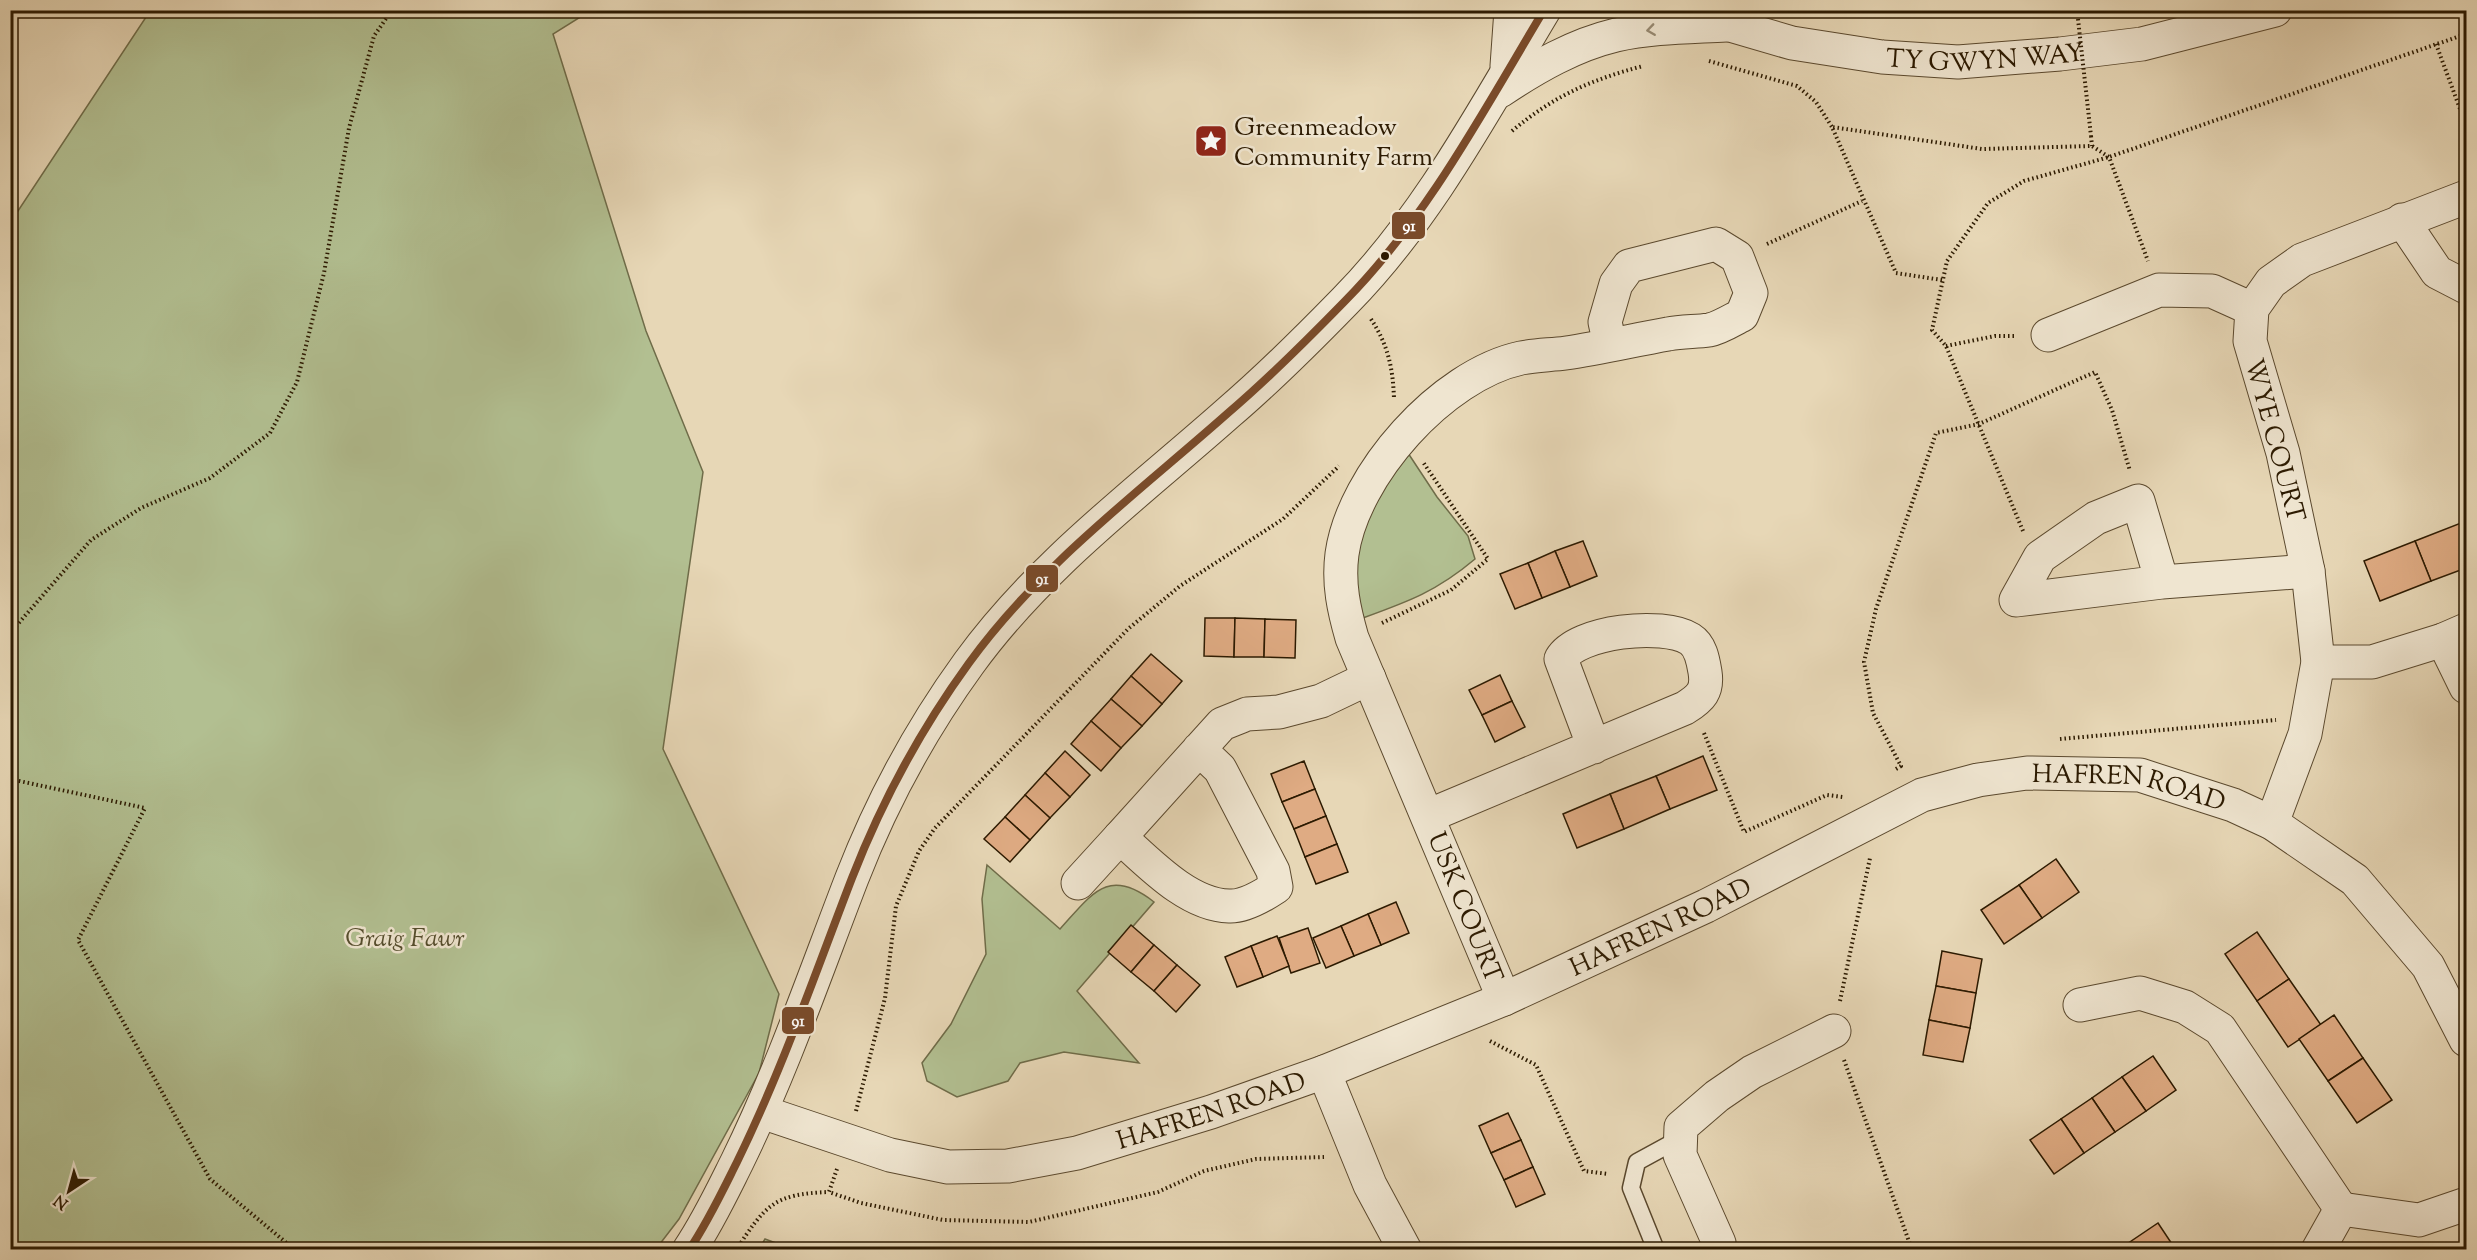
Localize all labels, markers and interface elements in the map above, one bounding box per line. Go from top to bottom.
one-way arrow [1647,24,1656,36]
street label: TY GWYN WAY [1885,35,2086,84]
place label: Greenmeadow Community Farm [1234,110,1433,177]
place icon: Greenmeadow Community Farm [1193,123,1229,159]
line badge: 91 [1391,211,1426,240]
text: 91 [1402,216,1416,239]
unlabelled marker [1379,250,1391,262]
street label: WYE COURT [2234,355,2313,526]
line badge: 91 [1025,564,1059,593]
text: 91 [1035,569,1049,592]
street label: HAFREN ROAD [2032,757,2230,822]
street label: USK COURT [1417,827,1511,989]
street label: HAFREN ROAD [1564,870,1759,987]
park label: Graig Fawr [345,921,465,958]
line badge: 91 [781,1006,815,1035]
text: 91 [791,1011,805,1034]
street label: HAFREN ROAD [1112,1064,1311,1161]
north arrow [39,1161,99,1221]
text: N [50,1188,74,1214]

